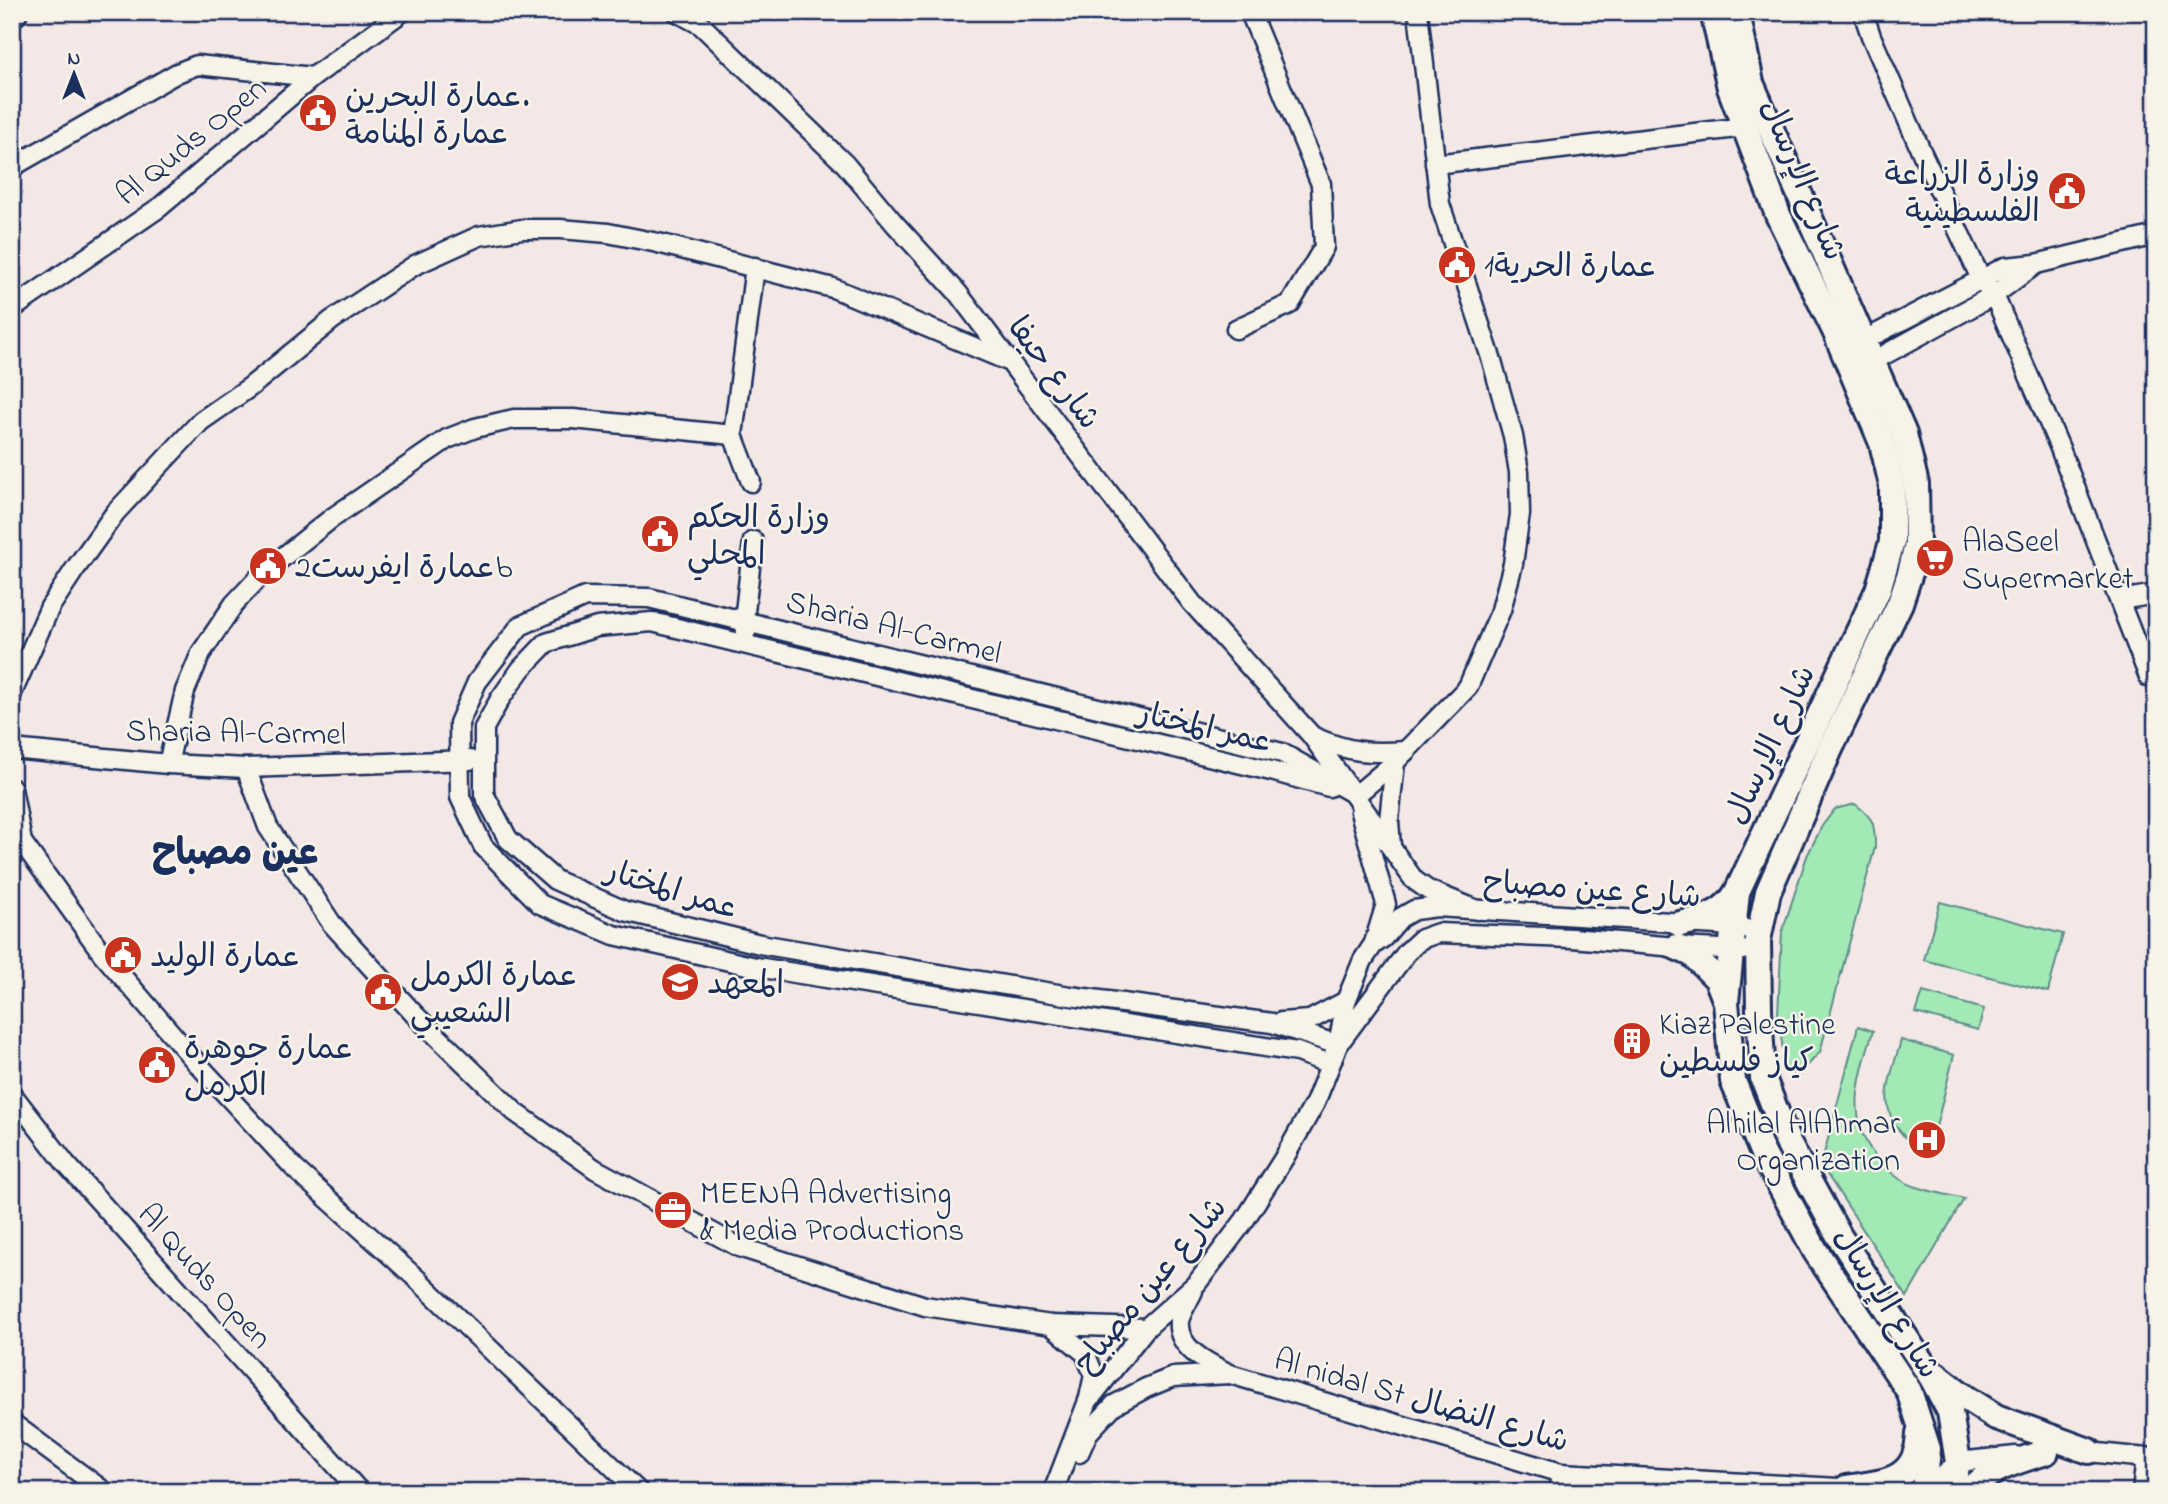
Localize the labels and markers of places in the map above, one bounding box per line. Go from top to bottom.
place label: عمارة البحرين. عمارة المنامة [345,75,529,159]
public building icon: عمارة البحرين. عمارة المنامة [297,92,339,134]
place label: وزارة الزراعة الفلسطينية [1884,153,2040,237]
public building icon: وزارة الزراعة الفلسطينية [2046,170,2088,212]
public building icon: عمارة الحرية1 [1436,244,1478,286]
place label: عمارة الحرية1 [1484,245,1657,292]
place label: وزارة الحكم المحلي [687,496,830,581]
public building icon: وزارة الحكم المحلي [639,513,681,555]
place label: AlaSeel Supermarket [1962,520,2134,604]
supermarket icon: AlaSeel Supermarket [1914,537,1956,579]
public building icon: عمارة ايفرست2b [247,545,289,587]
place label: عمارة ايفرست2b [295,546,513,593]
public building icon: عمارة الوليد [102,934,144,976]
place label: عمارة الوليد [150,935,301,982]
place label: عمارة الكرمل الشعيبي [410,954,578,1039]
school or university icon: المعهد [659,961,701,1003]
place label: المعهد [707,962,784,1009]
public building icon: عمارة الكرمل الشعيبي [362,971,404,1013]
place label: Kiaz Palestine كياز فلسطين [1659,1003,1836,1087]
building icon: Kiaz Palestine كياز فلسطين [1611,1020,1653,1062]
place label: عمارة جوهرة الكرمل [184,1027,354,1111]
public building icon: عمارة جوهرة الكرمل [136,1044,178,1086]
place label: Alhilal AlAhmar Organization [1706,1102,1900,1186]
hospital icon: Alhilal AlAhmar Organization [1906,1119,1948,1161]
place label: MEENA Advertising & Media Productions [700,1172,964,1256]
office icon: MEENA Advertising & Media Productions [652,1189,694,1231]

